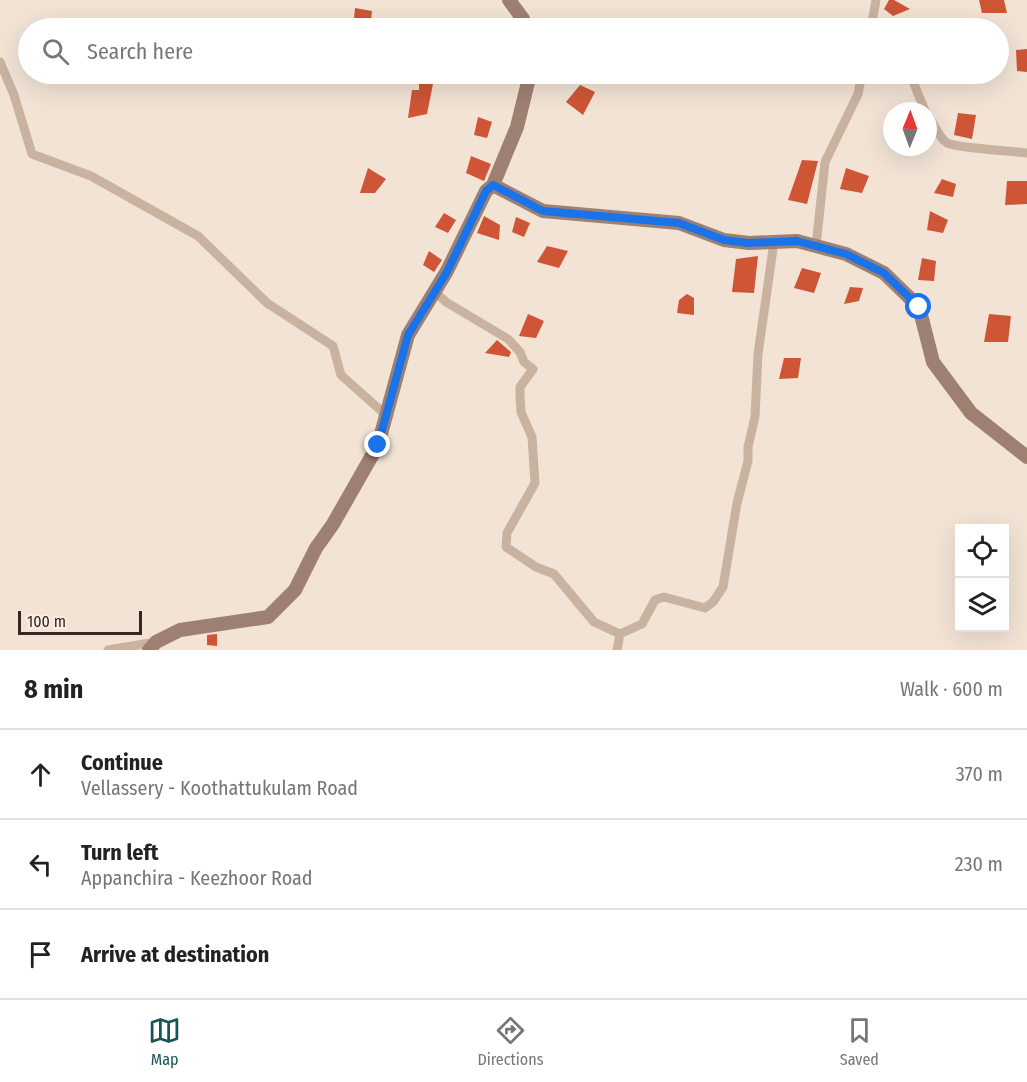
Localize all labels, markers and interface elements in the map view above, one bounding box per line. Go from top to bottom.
search box [18,18,1009,84]
icon: search [39,35,72,68]
text: Search here [87,38,193,65]
north arrow [883,102,937,156]
route start [905,293,931,319]
route end [364,431,390,457]
map controls [955,524,1009,632]
button: locate [955,524,1009,578]
button: layers [955,578,1009,632]
scale bar [18,608,142,636]
text: 100 m [27,612,66,631]
text: 8 min [24,674,83,705]
text: Walk · 600 m [900,677,1003,701]
text: Continue [81,749,163,776]
icon: ahead [24,758,57,791]
text: 370 m [956,762,1003,786]
text: Vellassery - Koothattukulam Road [81,776,358,800]
text: Turn left [81,839,159,866]
icon: left [24,848,57,881]
text: 230 m [955,852,1003,876]
text: Appanchira - Keezhoor Road [81,866,313,890]
icon: arrive [24,938,57,971]
text: Arrive at destination [81,941,269,968]
tab: Map [148,1014,181,1069]
tab: Directions [477,1014,544,1069]
tab: Saved [840,1014,879,1069]

